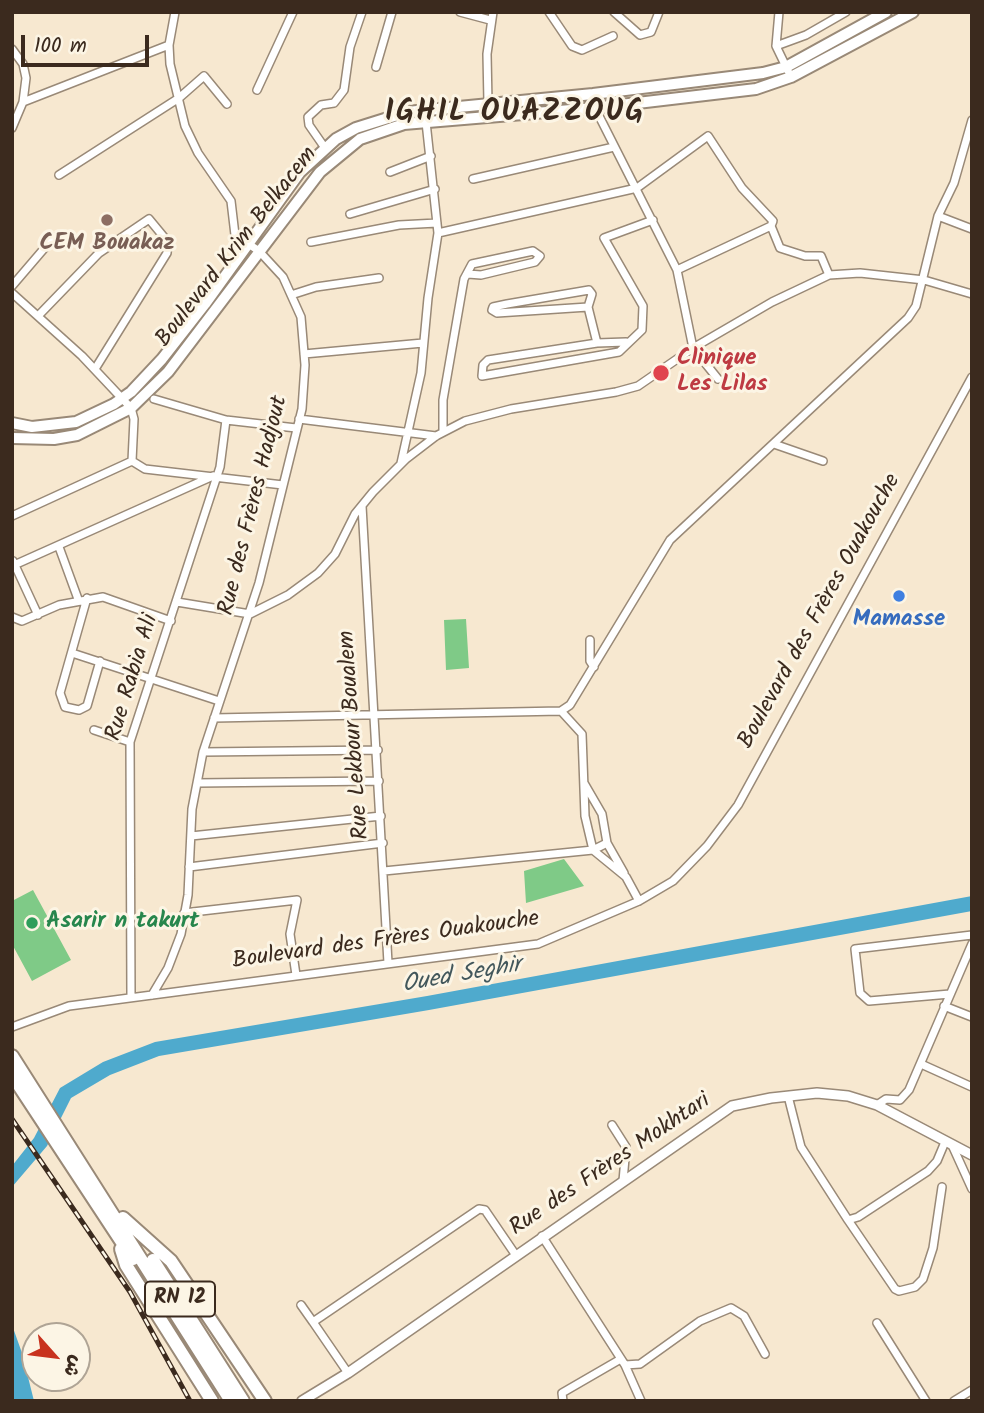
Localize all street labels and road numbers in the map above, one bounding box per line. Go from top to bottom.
street label: Boulevard Krim Belkacem [151,142,325,354]
street label: Rue des Frères Hadjout [214,393,296,619]
street label: Boulevard des Frères Ouakouche [734,470,908,754]
street label: Rue Rabia Ali [102,611,166,745]
street label: Rue Lekbour Boualem [335,630,377,840]
street label: Boulevard des Frères Ouakouche [231,907,541,977]
street label: Rue des Frères Mokhtari [505,1089,717,1243]
road number: RN 12 [145,1282,215,1316]

